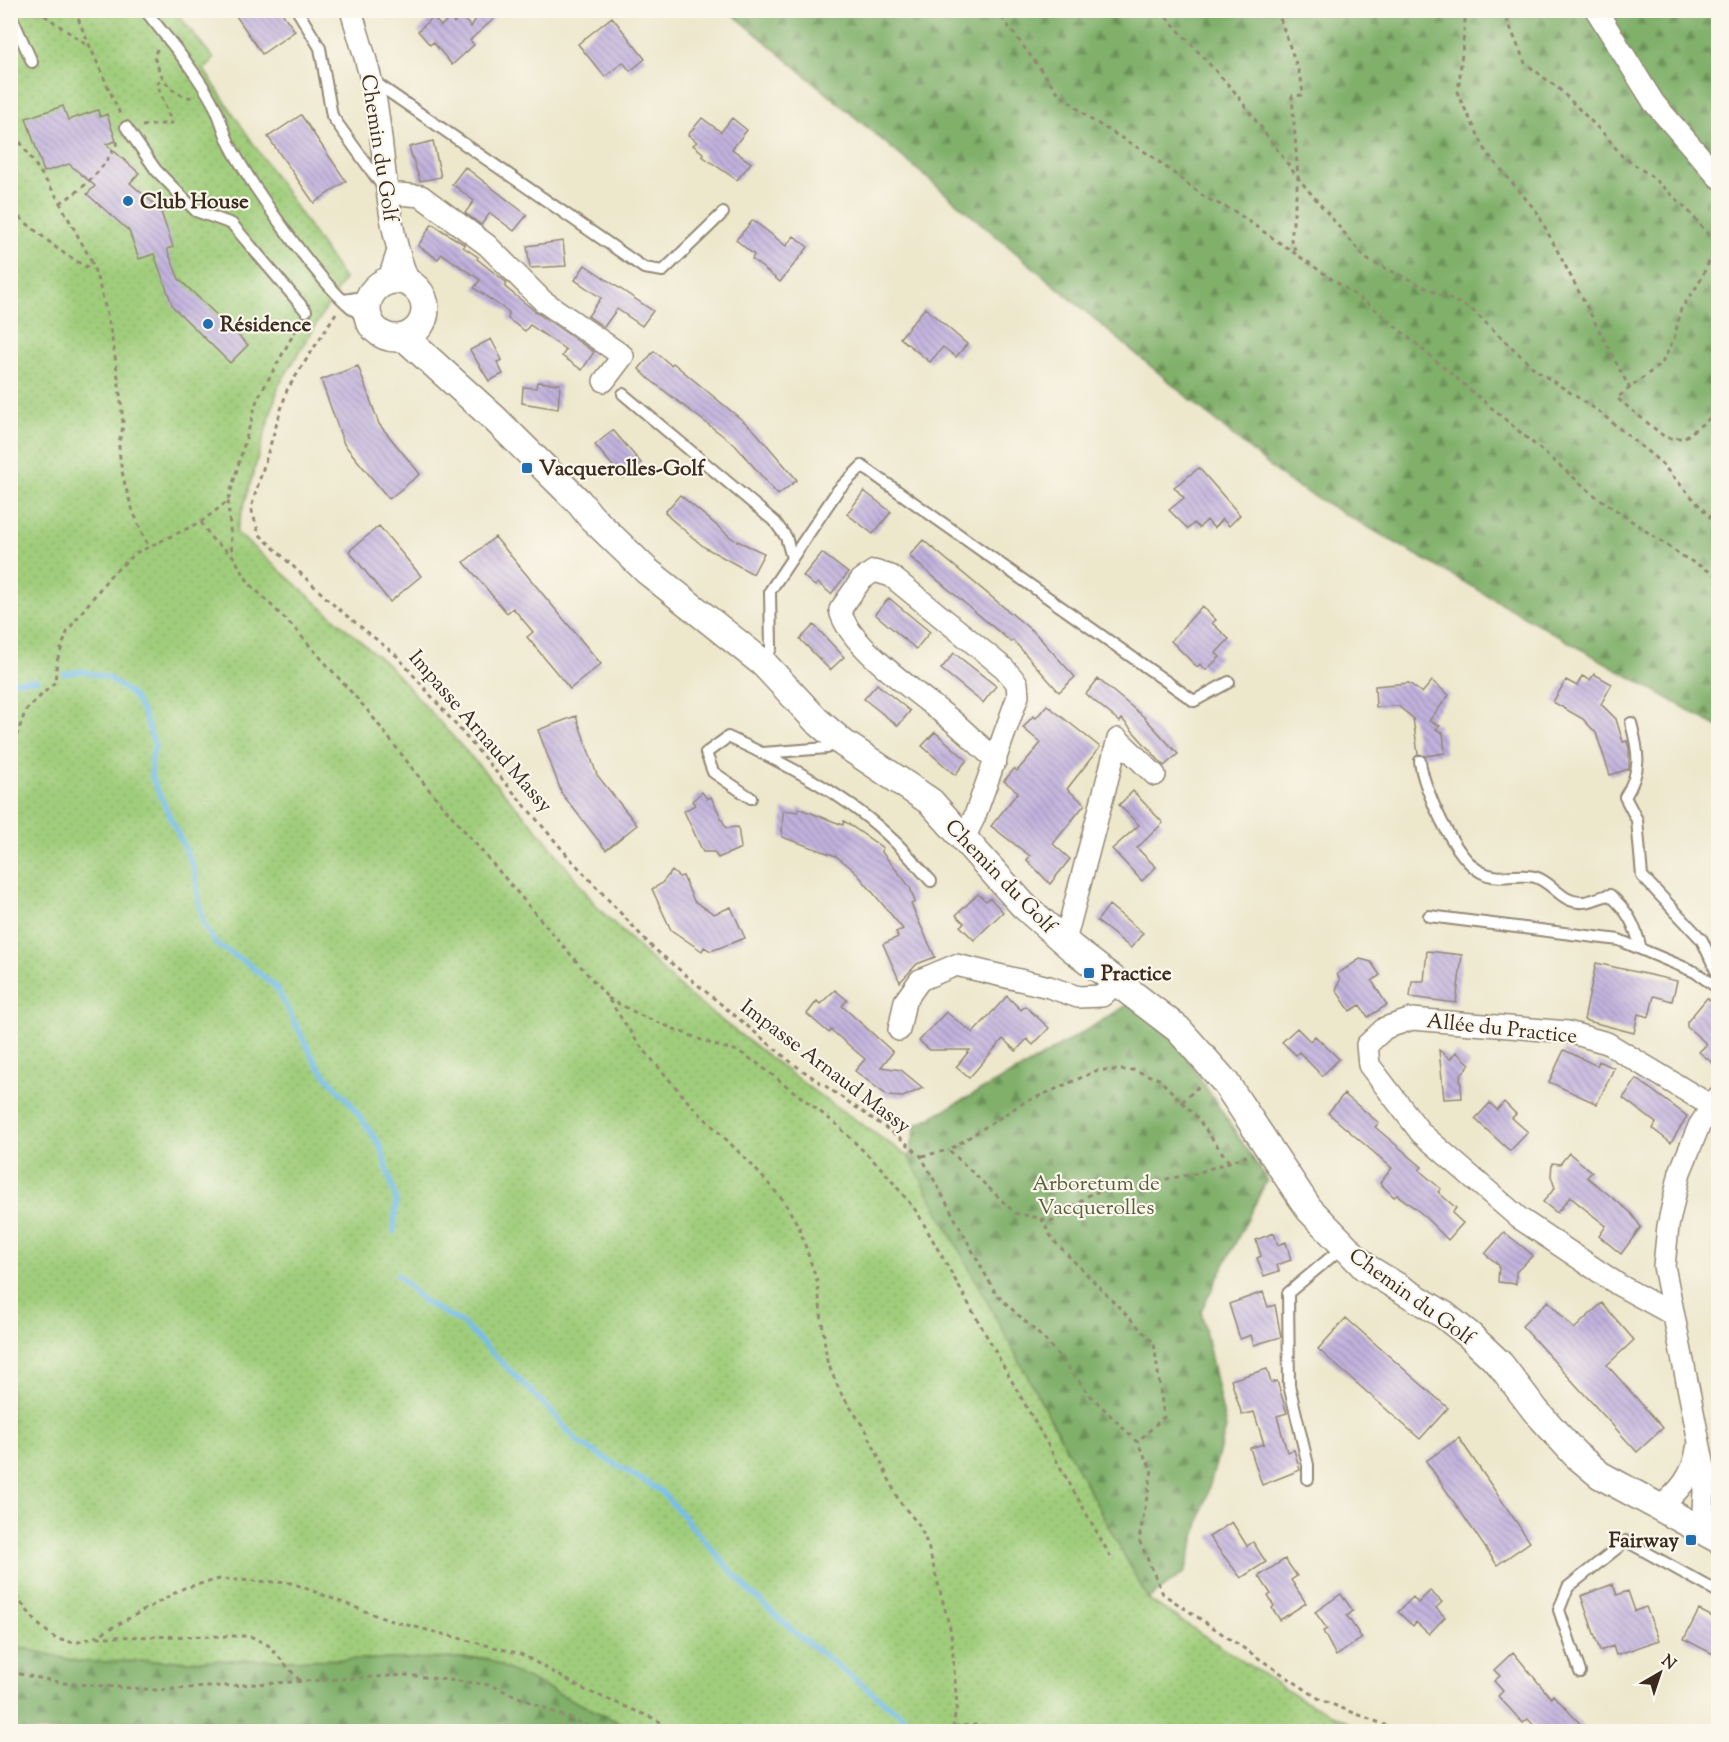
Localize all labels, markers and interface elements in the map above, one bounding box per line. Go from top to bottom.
street label: Chemin du Golf [352,72,405,226]
place label: Club House [140,188,249,218]
marker: Club House [121,194,135,208]
place label: Résidence [220,311,312,341]
marker: Résidence [201,317,215,331]
place label: Vacquerolles-Golf [539,455,706,485]
marker: Vacquerolles-Golf [520,461,534,475]
street label: Impasse Arnaud Massy [400,644,559,821]
street label: Chemin du Golf [937,813,1063,943]
place label: Practice [1101,960,1172,990]
marker: Practice [1082,966,1096,980]
street label: Impasse Arnaud Massy [733,993,917,1142]
street label: Allée du Practice [1425,1007,1579,1053]
park label: Arboretum de Vacquerolles [1032,1170,1160,1224]
street label: Chemin du Golf [1342,1242,1481,1355]
place label: Fairway [1609,1527,1680,1557]
marker: Fairway [1684,1533,1698,1547]
north arrow [1630,1643,1690,1703]
text: N [1656,1650,1680,1676]

